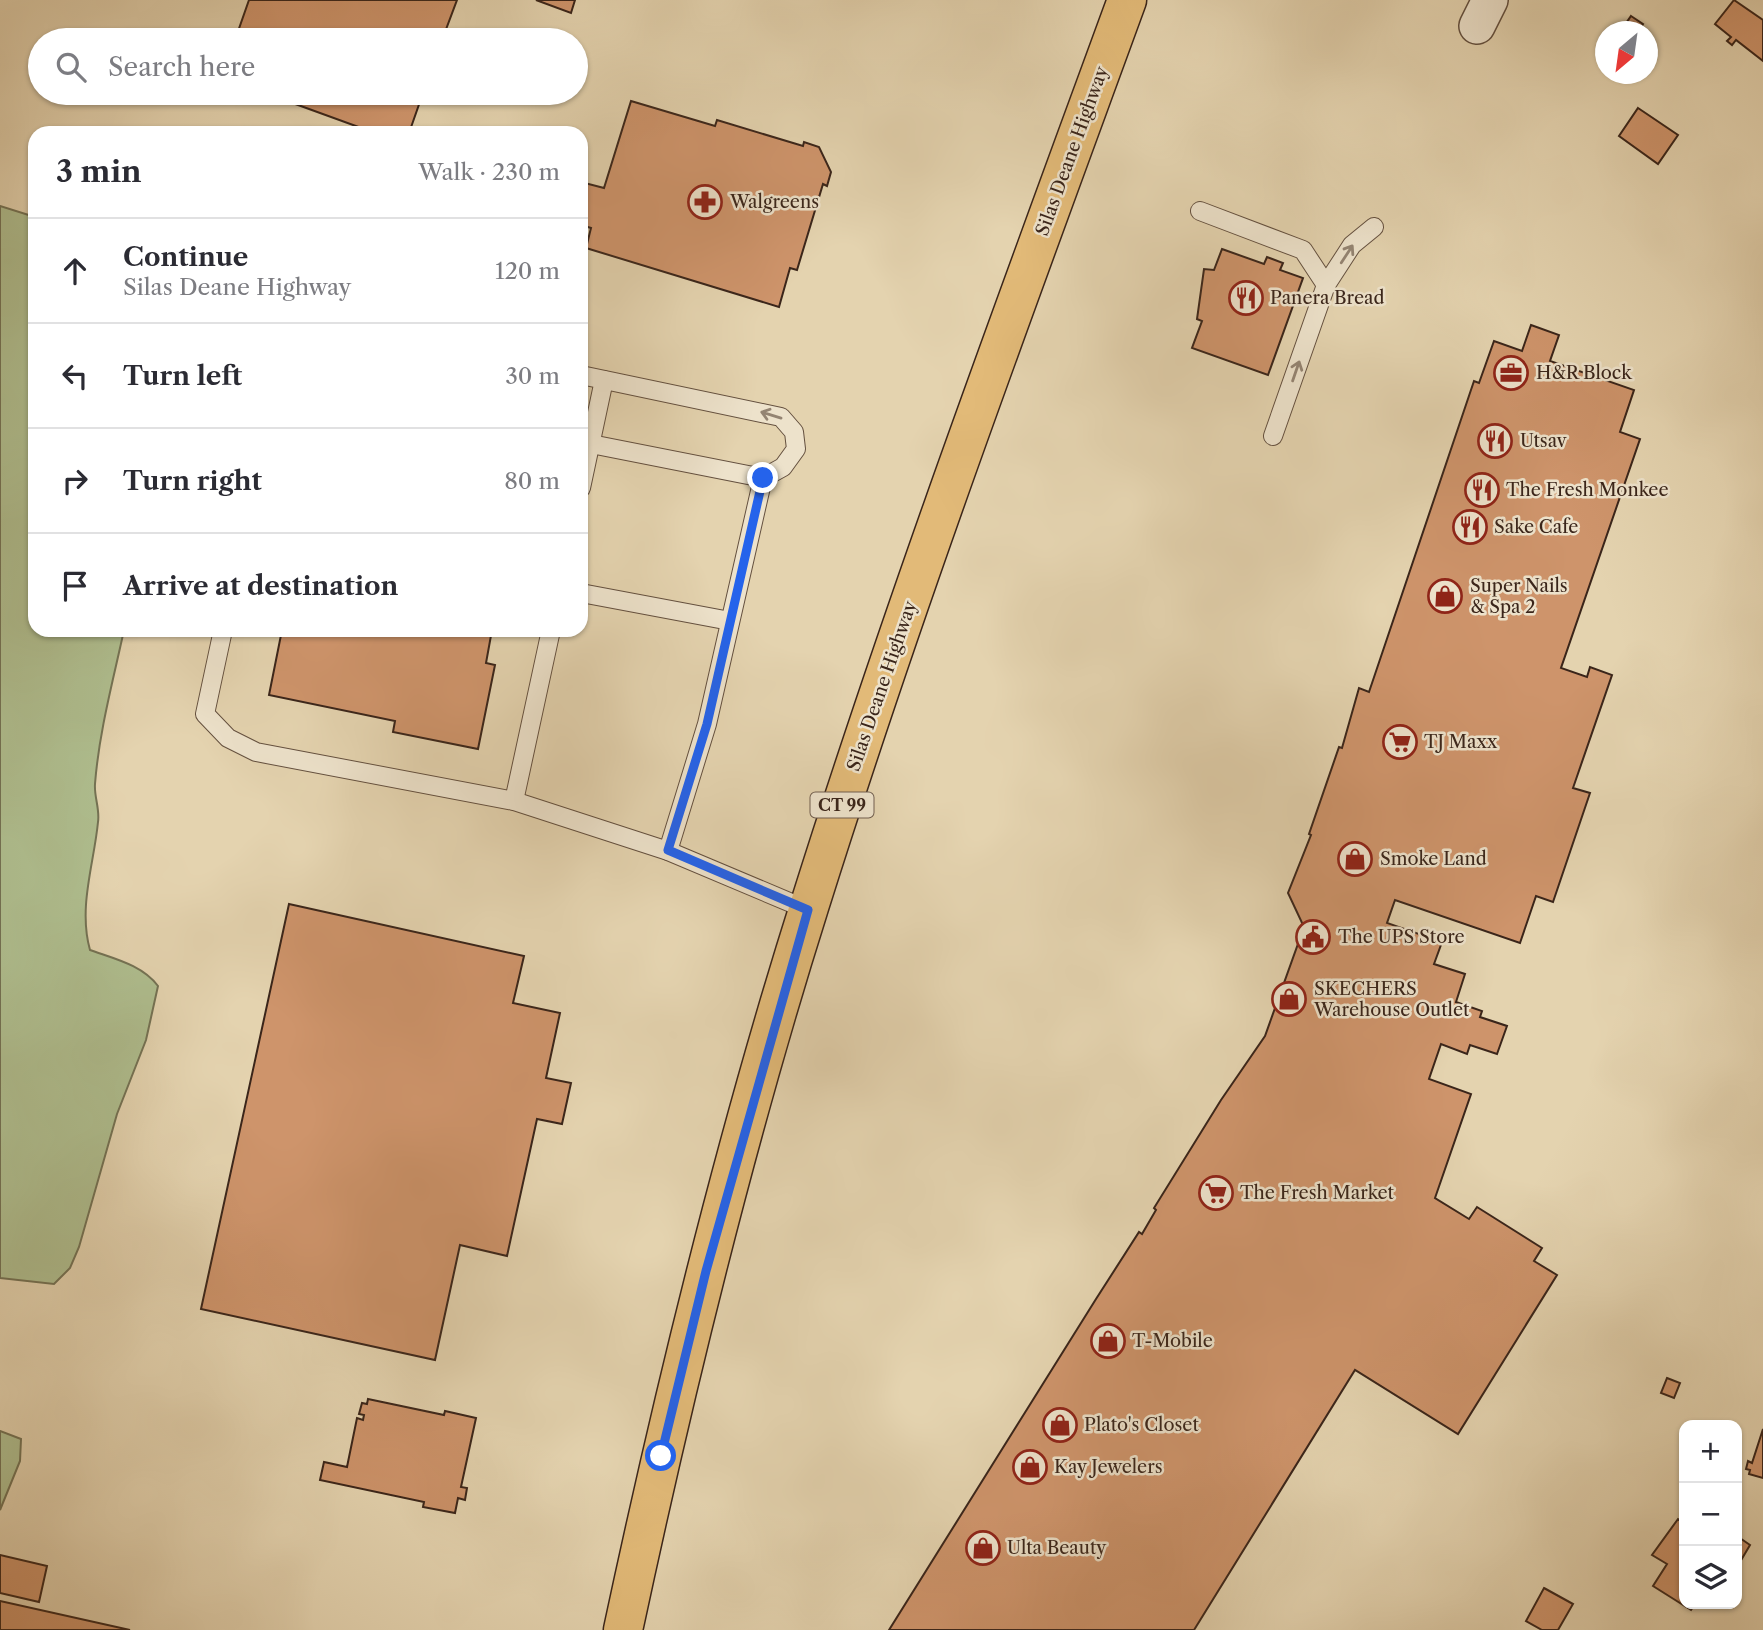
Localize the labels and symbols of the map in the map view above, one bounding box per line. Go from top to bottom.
north arrow [1595,21,1658,84]
street label: Silas Deane Highway [1031,62,1113,239]
pharmacy icon: Walgreens [686,183,724,221]
place label: Walgreens [729,191,819,213]
one-way arrow [1341,244,1355,264]
restaurant icon: Panera Bread [1227,279,1265,317]
place label: Panera Bread [1270,287,1384,309]
office icon: H&R Block [1492,354,1530,392]
one-way arrow [1291,361,1303,383]
place label: H&R Block [1536,362,1633,384]
one-way arrow [760,407,782,420]
restaurant icon: Utsav [1476,422,1514,460]
place label: Utsav [1520,430,1567,452]
route end [747,462,778,493]
restaurant icon: The Fresh Monkee [1463,471,1501,509]
place label: The Fresh Monkee [1506,479,1669,501]
restaurant icon: Sake Cafe [1451,508,1489,546]
place label: Sake Cafe [1494,516,1578,538]
place label: Super Nails & Spa 2 [1470,575,1568,618]
shop icon: Super Nails & Spa 2 [1426,577,1464,615]
street label: Silas Deane Highway [843,597,922,774]
supermarket icon: TJ Maxx [1381,723,1419,761]
place label: TJ Maxx [1424,731,1498,753]
road number: CT 99 [810,792,874,818]
shop icon: Smoke Land [1336,840,1374,878]
place label: Smoke Land [1380,848,1487,870]
public building icon: The UPS Store [1294,918,1332,956]
place label: The UPS Store [1338,926,1465,948]
place label: SKECHERS Warehouse Outlet [1313,978,1470,1021]
shop icon: SKECHERS Warehouse Outlet [1270,980,1308,1018]
supermarket icon: The Fresh Market [1197,1174,1235,1212]
place label: The Fresh Market [1240,1182,1394,1204]
shop icon: T-Mobile [1089,1322,1127,1360]
place label: T-Mobile [1132,1330,1213,1352]
shop icon: Plato's Closet [1041,1406,1079,1444]
place label: Plato's Closet [1084,1414,1199,1436]
route start [645,1440,676,1471]
shop icon: Kay Jewelers [1011,1448,1049,1486]
place label: Kay Jewelers [1054,1456,1163,1478]
shop icon: Ulta Beauty [964,1529,1002,1567]
place label: Ulta Beauty [1007,1537,1107,1559]

